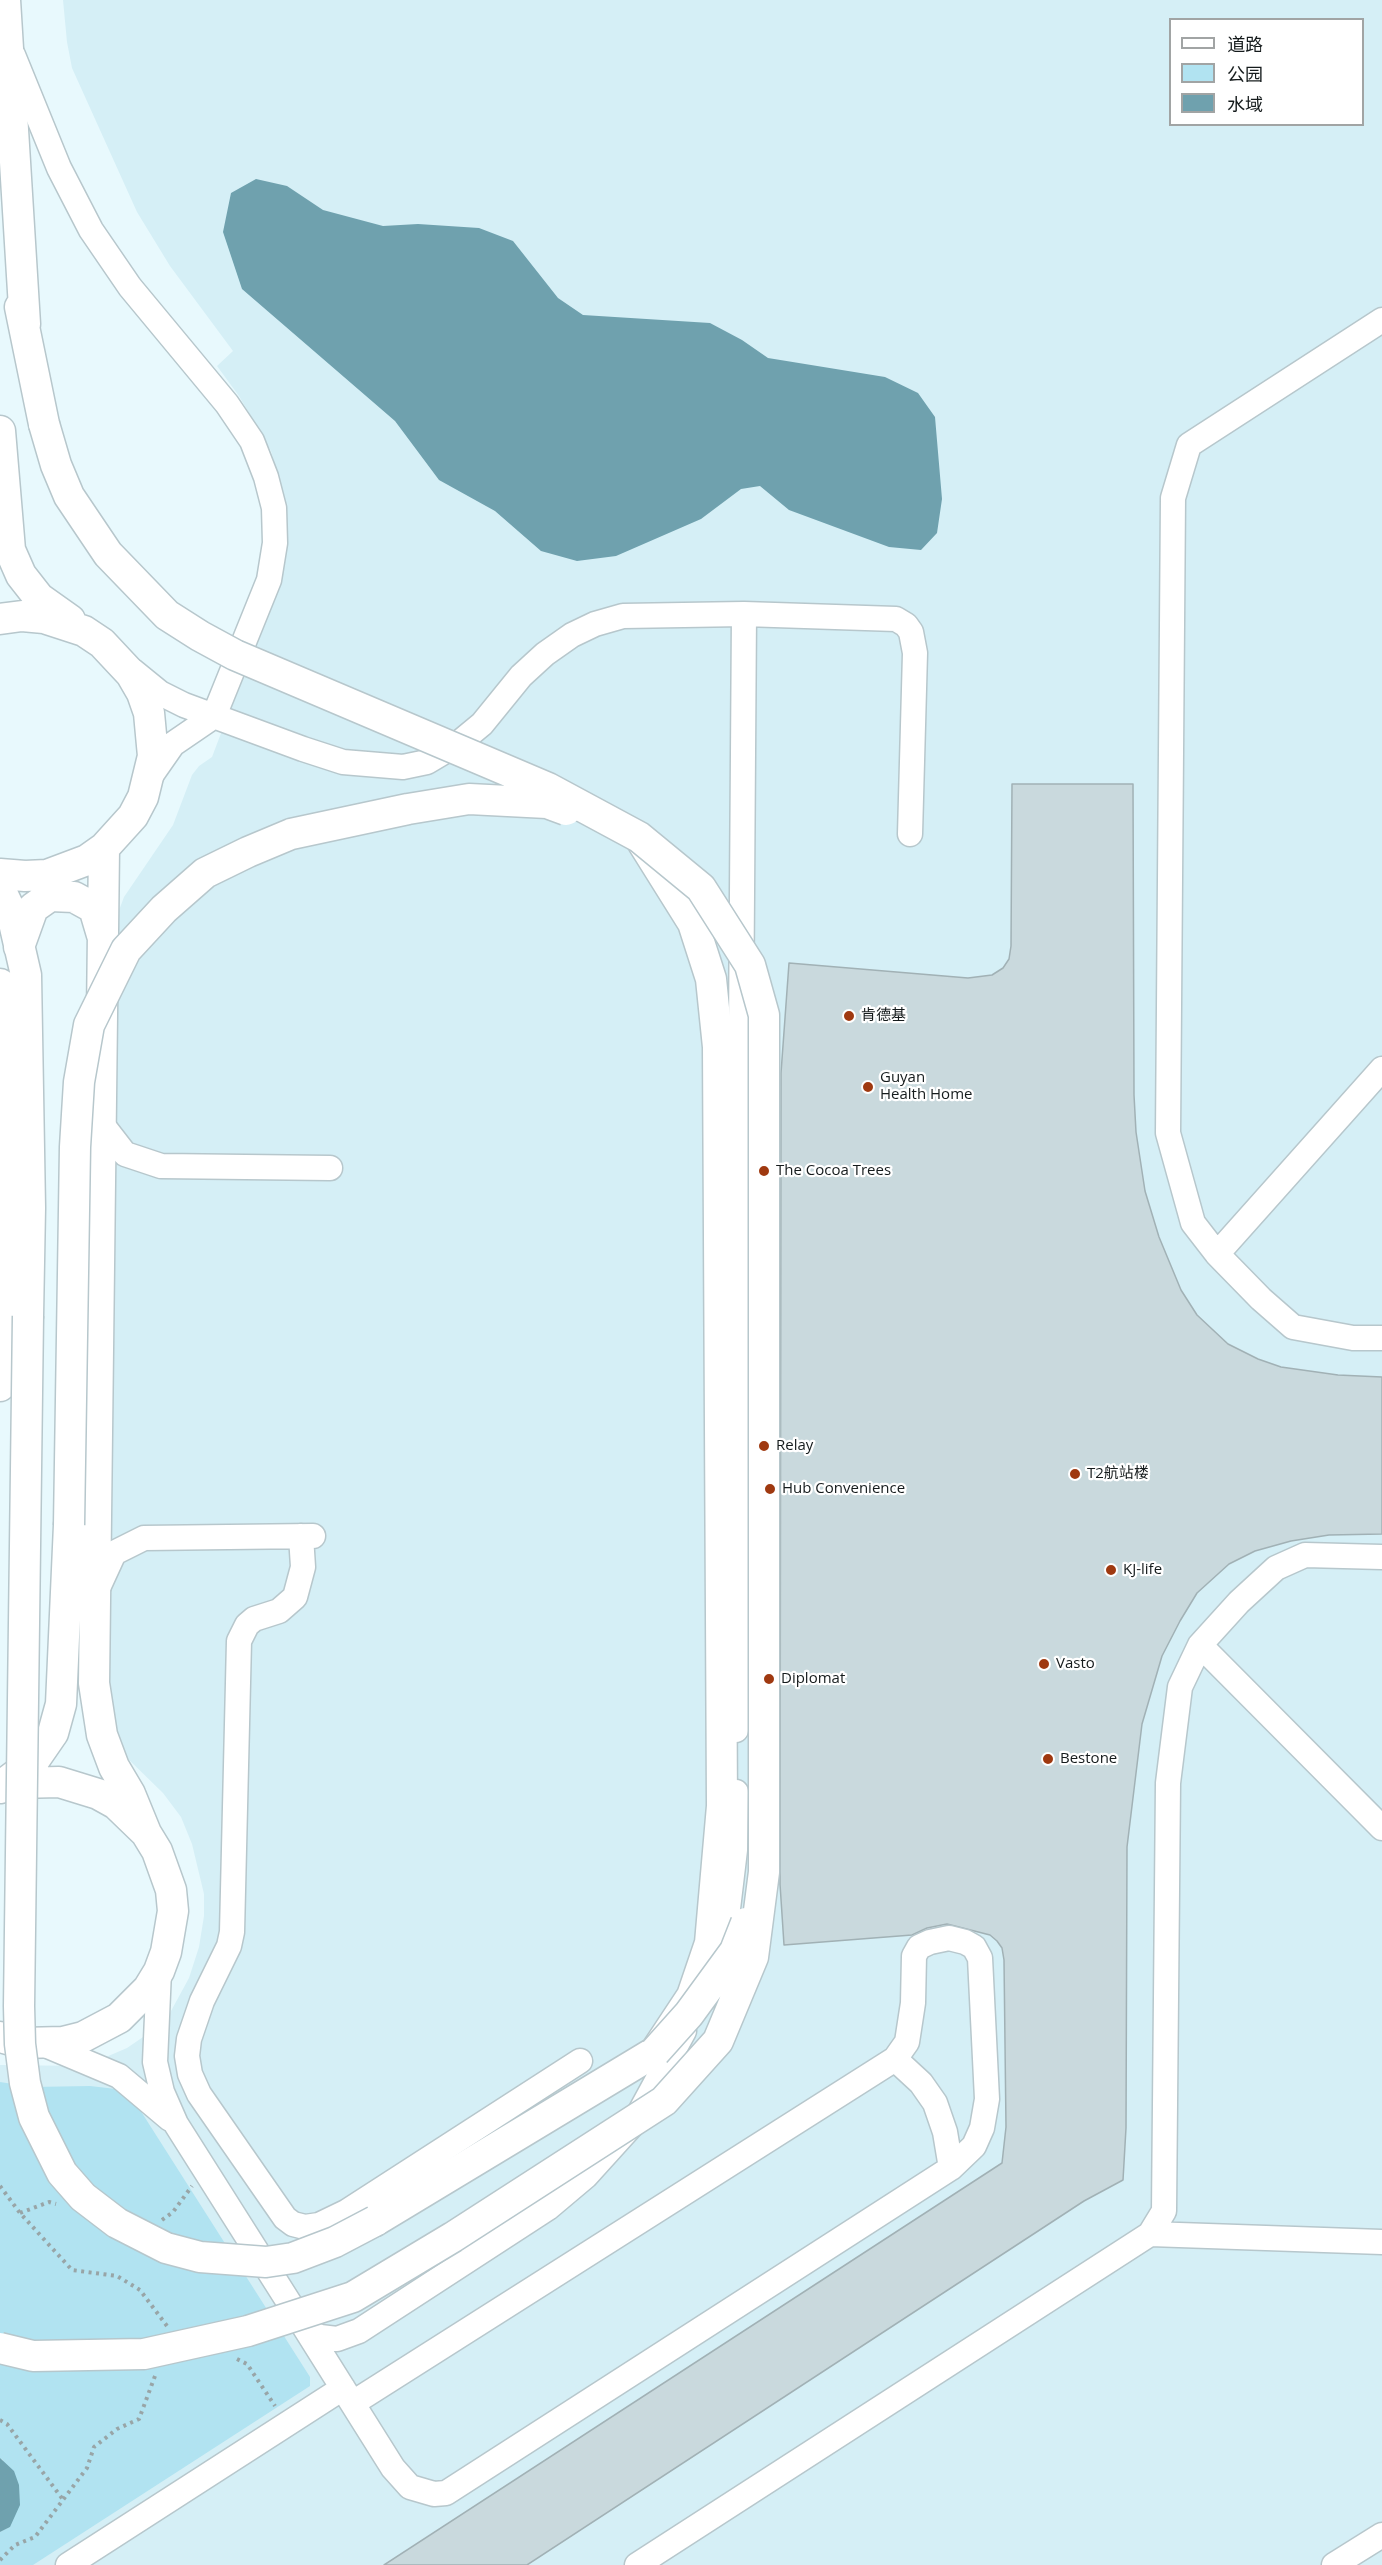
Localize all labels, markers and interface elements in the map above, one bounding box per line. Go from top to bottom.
legend [1169,18,1364,126]
text: 道路 [1227,32,1263,56]
text: 公园 [1227,62,1263,86]
text: 水域 [1227,92,1263,116]
place label: 肯德基 [861,1007,906,1025]
marker: 肯德基 [842,1009,856,1023]
place label: Guyan Health Home [880,1069,972,1104]
marker: Guyan Health Home [861,1080,875,1094]
place label: The Cocoa Trees [776,1162,891,1180]
marker: The Cocoa Trees [757,1164,771,1178]
place label: Relay [776,1437,813,1455]
marker: Relay [757,1439,771,1453]
place label: T2航站楼 [1087,1465,1149,1483]
marker: T2航站楼 [1068,1467,1082,1481]
place label: Hub Convenience [782,1480,905,1498]
marker: Hub Convenience [763,1482,777,1496]
place label: KJ-life [1123,1561,1162,1579]
marker: KJ-life [1104,1563,1118,1577]
place label: Vasto [1056,1655,1095,1673]
marker: Vasto [1037,1657,1051,1671]
place label: Diplomat [781,1670,845,1688]
marker: Diplomat [762,1672,776,1686]
place label: Bestone [1060,1750,1117,1768]
marker: Bestone [1041,1752,1055,1766]

